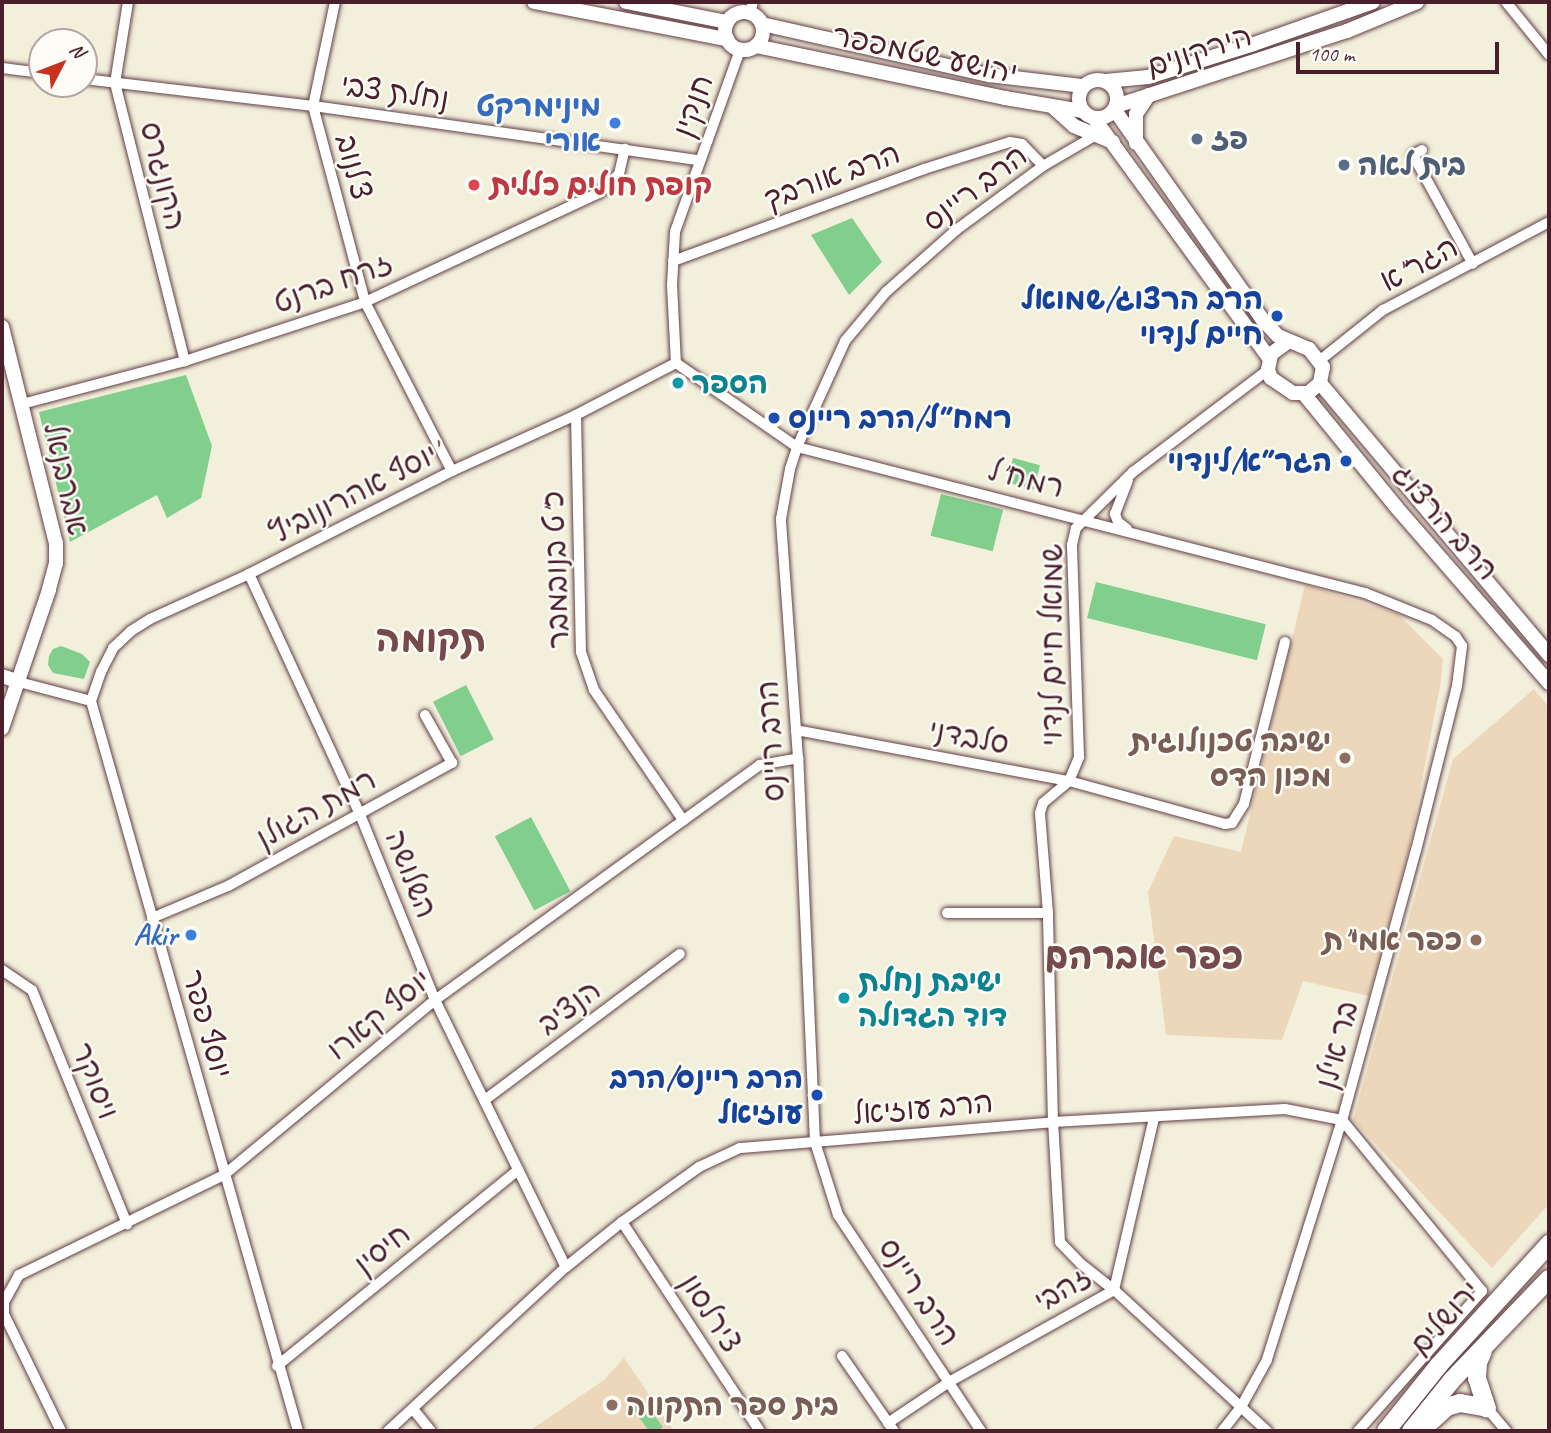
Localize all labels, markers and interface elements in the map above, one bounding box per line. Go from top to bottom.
street label: יהושע שטמפפר [829,17,1021,91]
street label: הירקונים [1142,17,1256,85]
north arrow [28,28,98,98]
scale bar [1299,28,1502,72]
text: N [64,38,90,63]
text: 100 m [1309,41,1354,67]
street label: נחלת צבי [339,67,451,117]
street label: חנקין [665,70,721,142]
place label: מינימרקט אורי [476,88,601,158]
marker: מינימרקט אורי [607,115,623,131]
street label: הקונגרס [132,118,194,234]
place label: פז [1211,121,1248,157]
street label: צ'לנוב [328,130,380,204]
marker: פז [1189,131,1205,147]
street label: הרב אורבך [759,135,905,217]
street label: הרב ריינס [916,137,1034,239]
place label: בית לאה [1358,147,1466,183]
marker: בית לאה [1336,157,1352,173]
place label: קופת חולים כללית [490,167,712,203]
marker: קופת חולים כללית [464,175,484,195]
street label: הגר"א [1374,229,1464,299]
street label: זרח ברנט [268,245,398,321]
place label: הרב הרצוג/שמואל חיים לנדוי [1021,281,1263,352]
marker: הרב הרצוג/שמואל חיים לנדוי [1269,308,1285,324]
place label: הספר [692,365,768,401]
marker: הספר [670,375,686,391]
place label: רמח״ל/הרב ריינס [788,400,1012,436]
marker: רמח״ל/הרב ריינס [766,410,782,426]
street label: אברבנאל [36,419,96,539]
street label: יוסף אהרונוביץ' [263,434,447,552]
place label: הגר״א/לינדוי [1168,443,1332,479]
street label: רמח"ל [984,452,1068,506]
marker: הגר״א/לינדוי [1338,453,1354,469]
street label: הרב הרצוג [1385,456,1505,588]
street label: כ"ט בנובמבר [535,490,577,650]
street label: שמואל חיים לנדוי [1034,544,1070,746]
district label: תקומה [376,617,486,661]
street label: הרב ריינס [750,679,792,803]
street label: סלבדני [926,712,1012,762]
place label: ישיבה טכנולוגית מכון הדס [1130,723,1331,794]
marker: ישיבה טכנולוגית מכון הדס [1337,750,1353,766]
street label: רמת הגולן [250,761,382,857]
street label: השלושה [377,825,445,923]
place label: Akir [133,917,177,953]
place label: כפר אמי"ת [1322,922,1462,958]
marker: Akir [183,927,199,943]
marker: כפר אמי"ת [1468,932,1484,948]
district label: כפר אברהם [1045,934,1243,978]
street label: יוסף קארו [320,962,438,1068]
place label: ישיבת נחלת דוד הגדולה [858,963,1008,1034]
street label: יוסף פפר [174,965,240,1083]
street label: הנציב [530,972,608,1042]
marker: ישיבת נחלת דוד הגדולה [836,990,852,1006]
street label: בר אילן [1308,997,1366,1093]
street label: ויסוקר [63,1038,127,1124]
place label: הרב ריינס/הרב עוזיאל [609,1060,803,1130]
street label: הרב עוזיאל [851,1084,995,1132]
marker: הרב ריינס/הרב עוזיאל [809,1087,825,1103]
street label: חיסין [347,1216,417,1282]
street label: הרב ריינס [871,1231,967,1353]
street label: זהבי [1028,1258,1098,1320]
street label: צירלסון [672,1267,750,1359]
street label: ירושלים [1402,1273,1488,1363]
place label: בית ספר התקווה [626,1387,839,1423]
marker: בית ספר התקווה [604,1397,620,1413]

